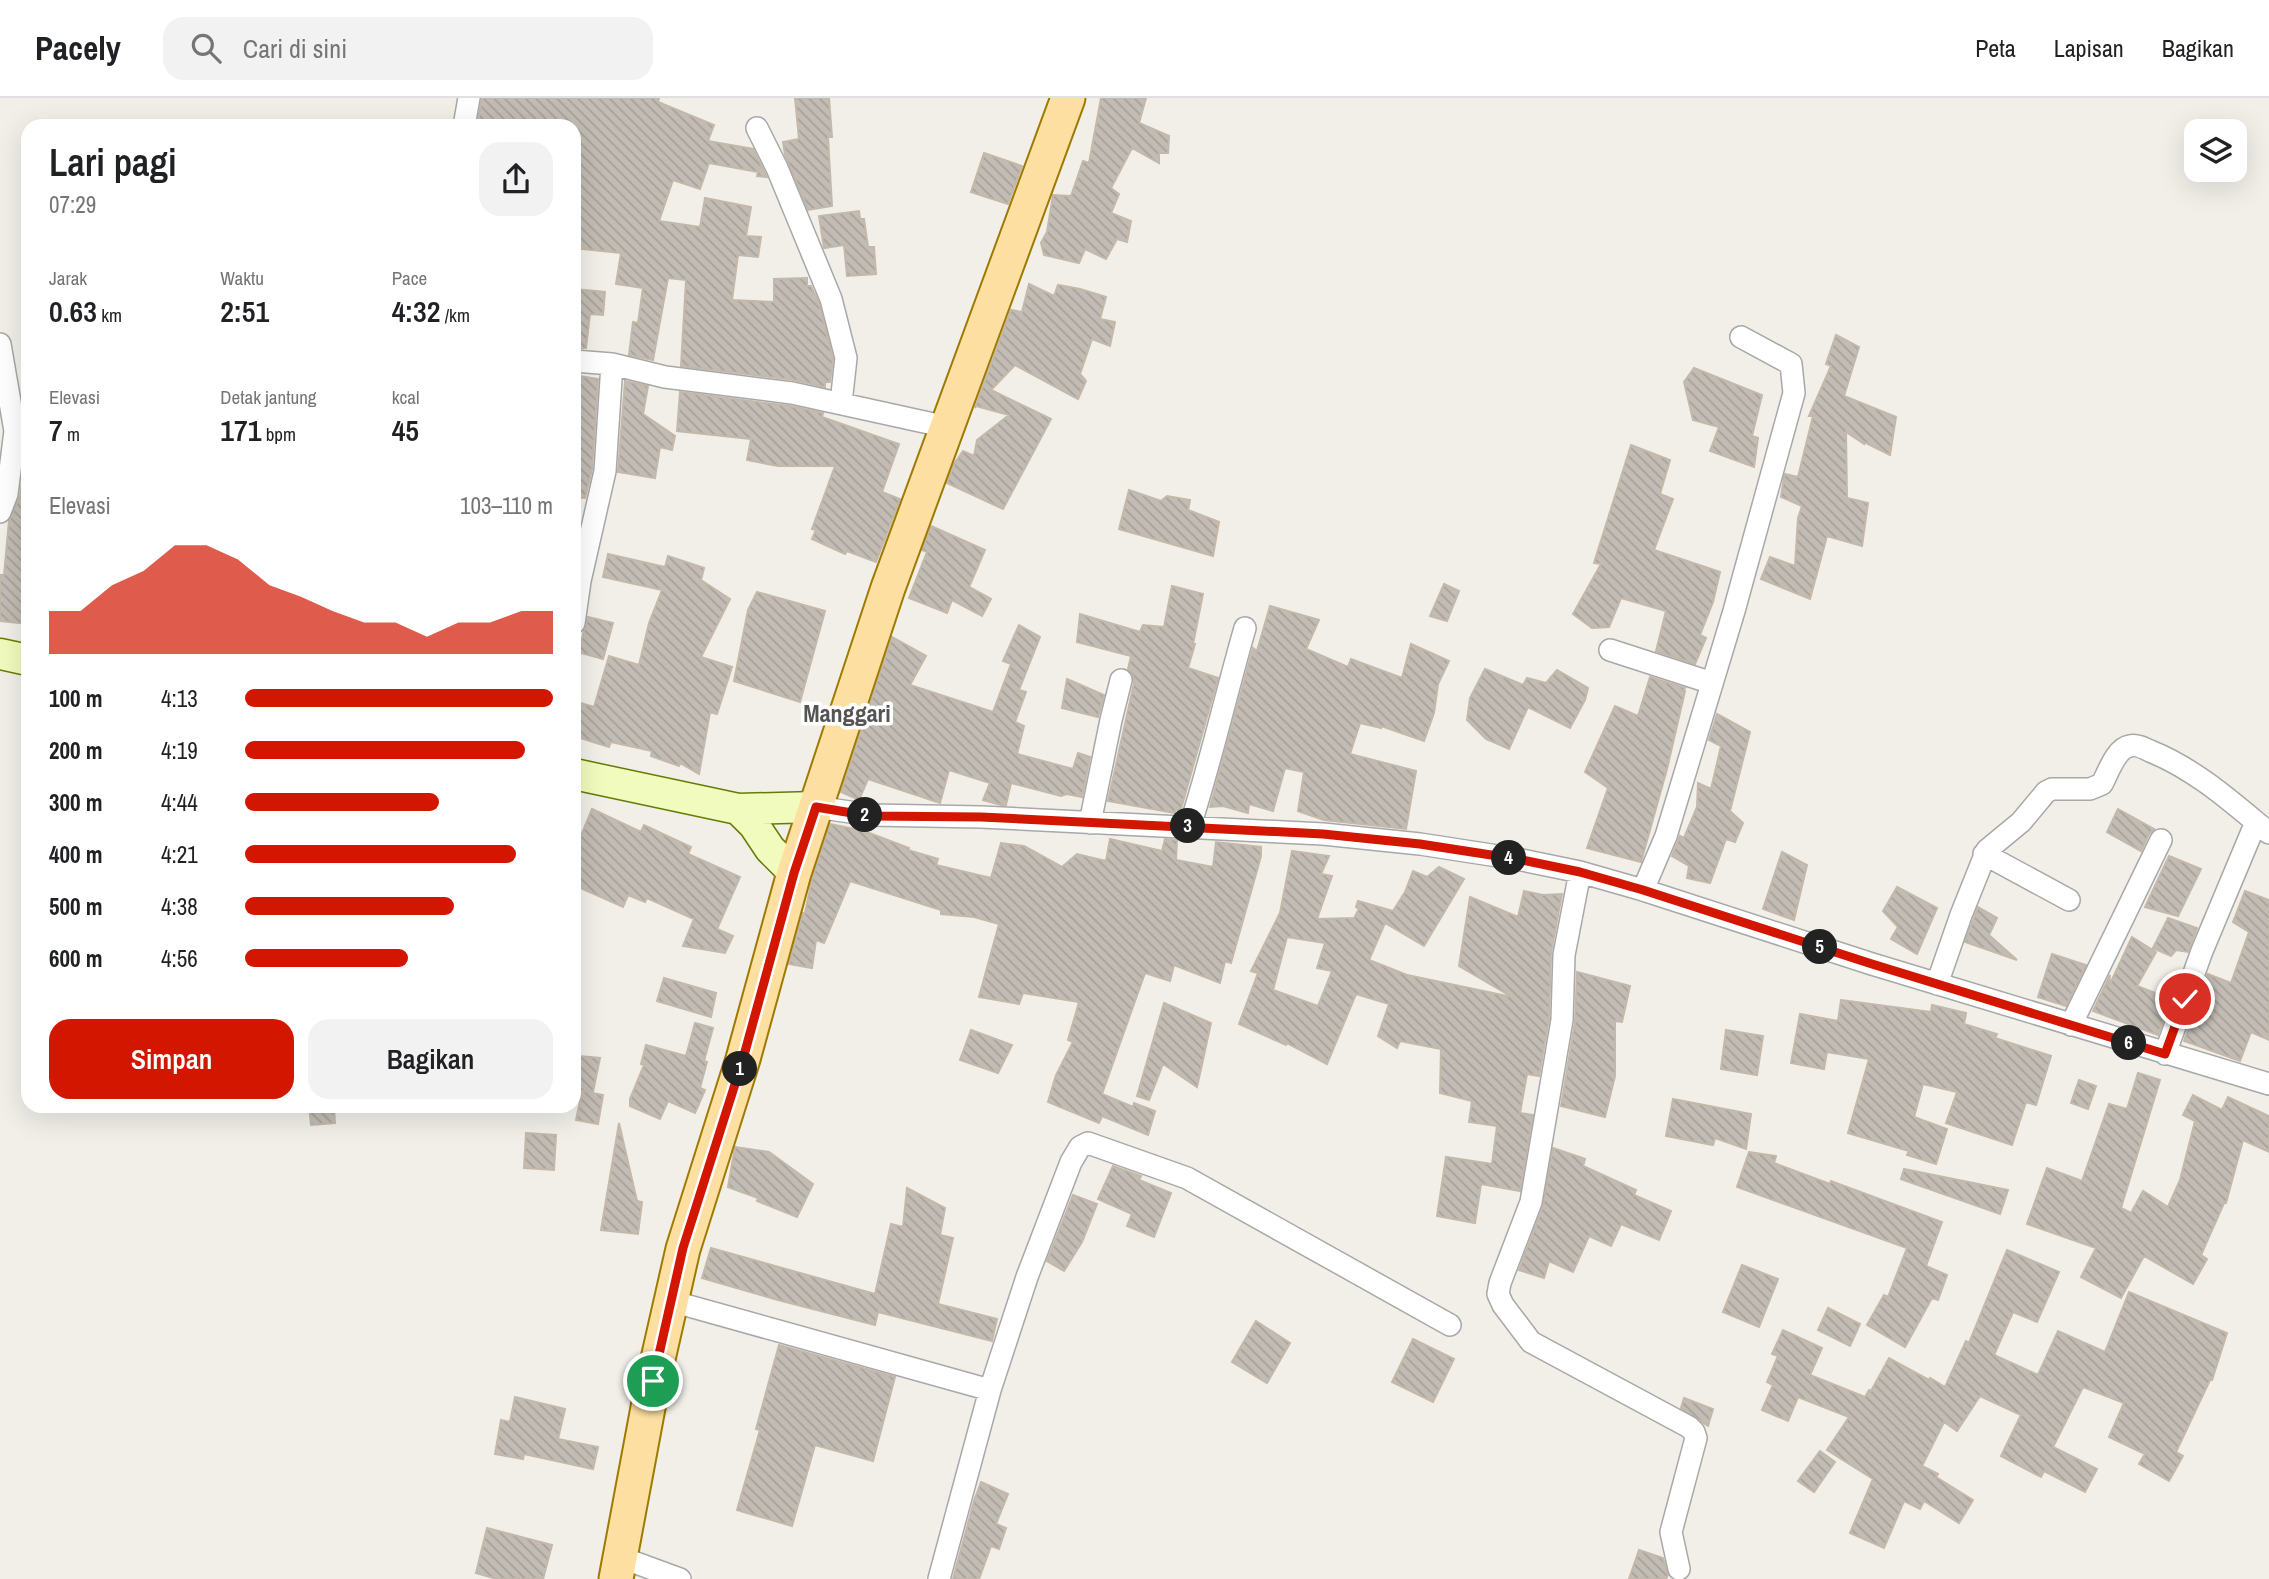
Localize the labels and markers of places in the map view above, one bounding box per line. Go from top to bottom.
pin: 2 [848,798,882,832]
pin: 3 [1170,808,1206,844]
pin: 4 [1492,840,1526,876]
pin: 5 [1802,930,1838,964]
pin [2155,969,2215,1029]
pin: 6 [2112,1026,2146,1060]
pin: 1 [722,1052,758,1086]
pin [623,1351,683,1411]

